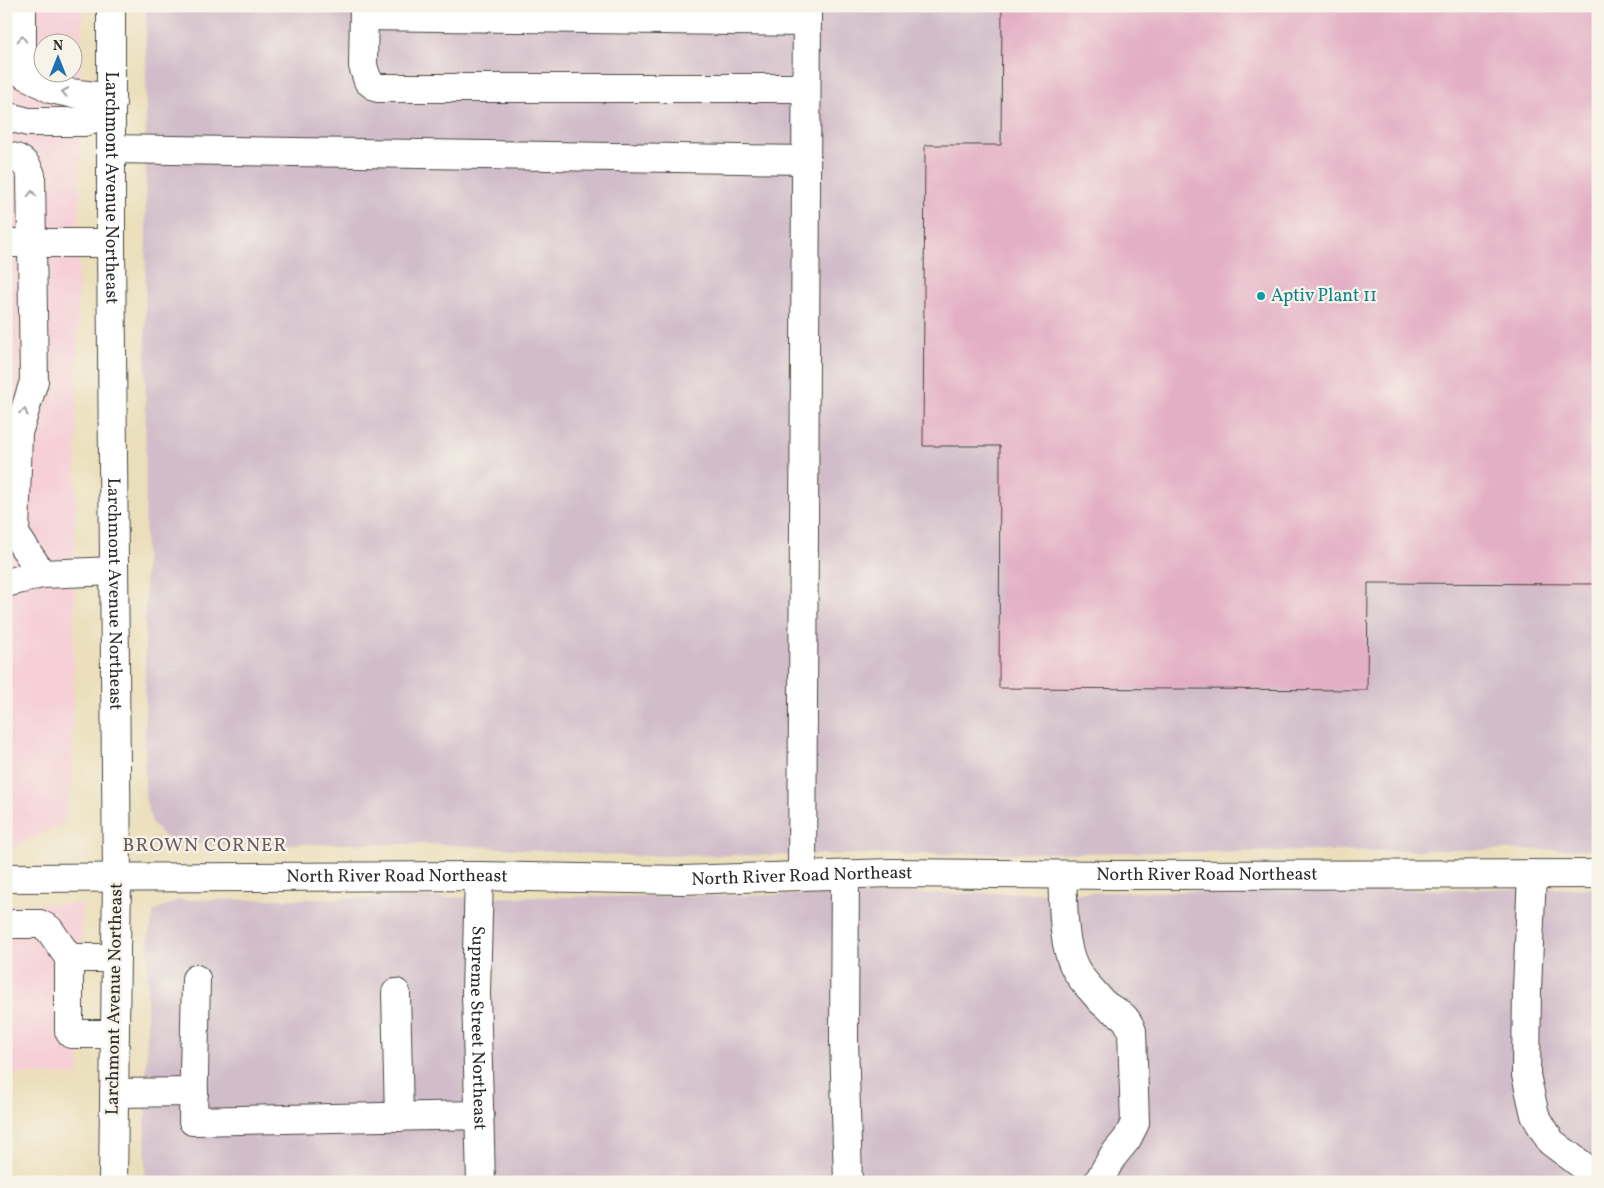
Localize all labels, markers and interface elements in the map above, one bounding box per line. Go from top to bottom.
north arrow [32,32,82,82]
one-way arrow [17,35,27,43]
text: N [53,37,63,56]
street label: Larchmont Avenue Northeast [99,72,124,305]
one-way arrow [61,87,69,98]
one-way arrow [27,190,37,198]
place label: Aptiv Plant 11 [1271,284,1377,309]
marker: Aptiv Plant 11 [1255,290,1267,302]
one-way arrow [19,408,29,416]
street label: Larchmont Avenue Northeast [101,477,128,710]
district label: BROWN CORNER [123,833,287,859]
street label: North River Road Northeast [691,860,913,892]
street label: North River Road Northeast [1096,862,1318,888]
street label: North River Road Northeast [286,863,508,889]
street label: Larchmont Avenue Northeast [100,882,130,1116]
street label: Supreme Street Northeast [463,925,492,1131]

